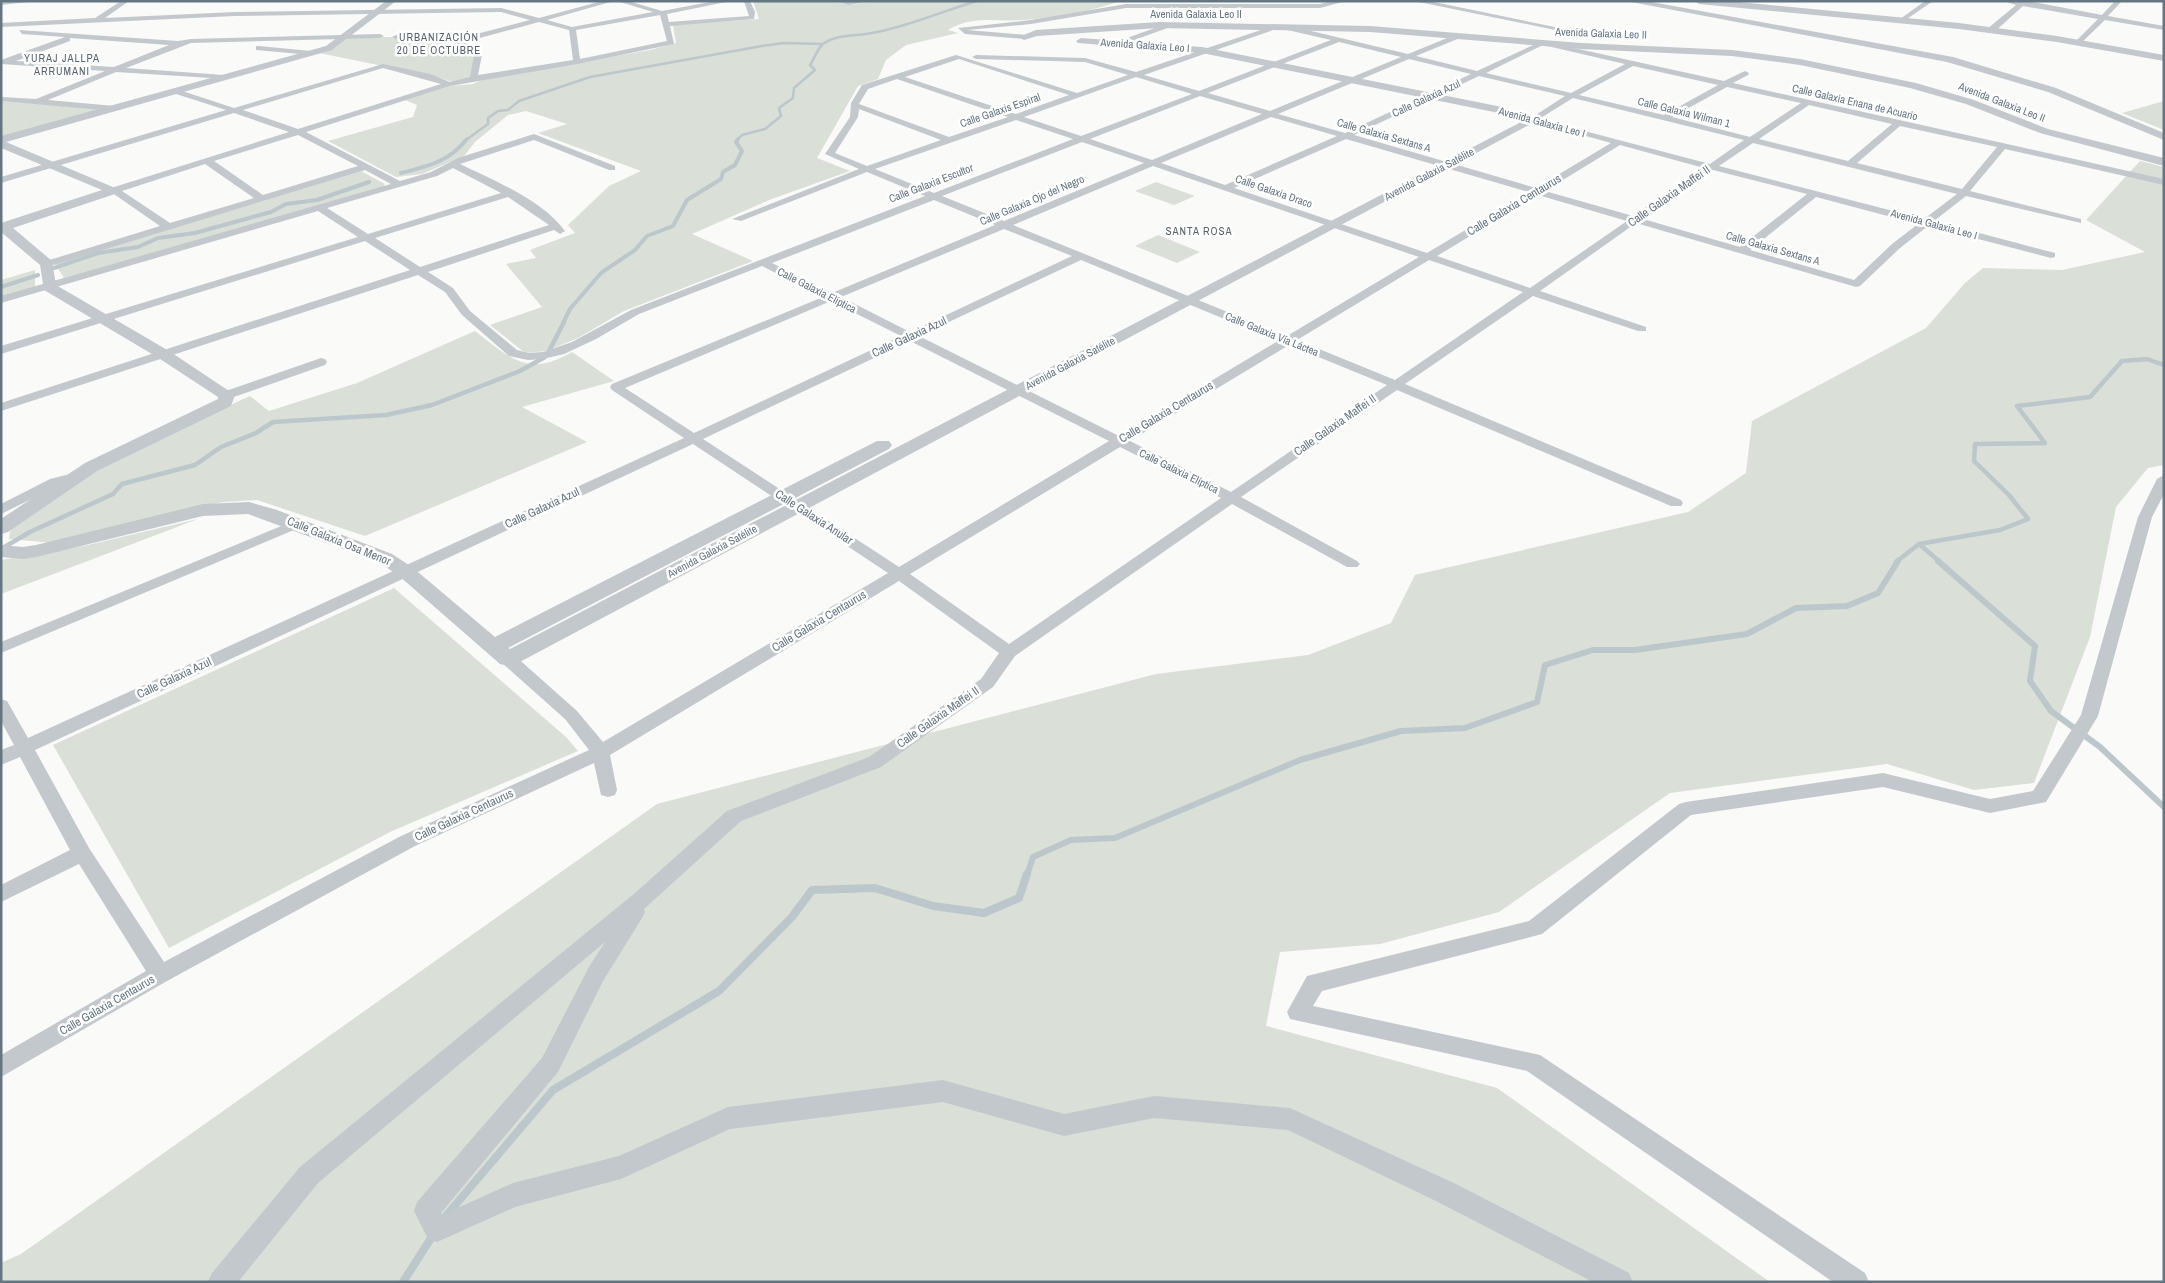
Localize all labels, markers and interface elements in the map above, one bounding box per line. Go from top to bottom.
street label: Avenida Galaxia Leo II [1149,7,1242,21]
street label: Avenida Galaxia Leo II [1554,24,1647,42]
district label: URBANIZACIÓN 20 DE OCTUBRE [397,30,481,57]
street label: Avenida Galaxia Leo I [1099,35,1190,55]
district label: YURAJ JALLPA ARRUMANI [24,51,100,78]
street label: Calle Galaxia Azul [1390,76,1462,120]
street label: Avenida Galaxia Leo II [1956,79,2047,125]
street label: Calle Galaxia Enana de Acuario [1791,81,1919,123]
street label: Calle Galaxis Espiral [958,90,1042,130]
street label: Calle Galaxia Wilman 1 [1636,94,1732,130]
street label: Avenida Galaxia Leo I [1496,103,1587,140]
street label: Calle Galaxia Sextans A [1335,115,1434,155]
street label: Avenida Galaxia Satélite [1381,144,1476,204]
street label: Calle Galaxia Escultor [887,160,975,206]
street label: Calle Galaxia Maffei II [1625,162,1713,230]
street label: Calle Galaxia Centaurus [1464,170,1564,239]
street label: Calle Galaxia Draco [1234,171,1314,211]
street label: Calle Galaxia Ojo del Negro [978,172,1086,228]
street label: Avenida Galaxia Leo I [1888,205,1979,242]
district label: SANTA ROSA [1166,224,1233,238]
street label: Calle Galaxia Sextans A [1724,228,1823,268]
street label: Calle Galaxia Elíptica [775,264,859,316]
street label: Calle Galaxia Vía Láctea [1223,309,1321,359]
street label: Calle Galaxia Azul [869,313,949,361]
street label: Avenida Galaxia Satélite [1022,333,1117,393]
street label: Calle Galaxia Centaurus [1116,377,1216,446]
street label: Calle Galaxia Maffei II [1291,391,1379,459]
street label: Calle Galaxia Elíptica [1137,446,1221,496]
street label: Calle Galaxia Azul [502,484,582,532]
street label: Calle Galaxia Anular [772,486,857,549]
street label: Calle Galaxia Osa Menor [285,513,394,569]
street label: Avenida Galaxia Satélite [664,521,759,581]
street label: Calle Galaxia Centaurus [769,586,869,655]
street label: Calle Galaxia Azul [134,654,214,702]
street label: Calle Galaxia Maffei II [894,683,982,751]
street label: Calle Galaxia Centaurus [412,785,516,845]
street label: Calle Galaxia Centaurus [57,971,157,1039]

